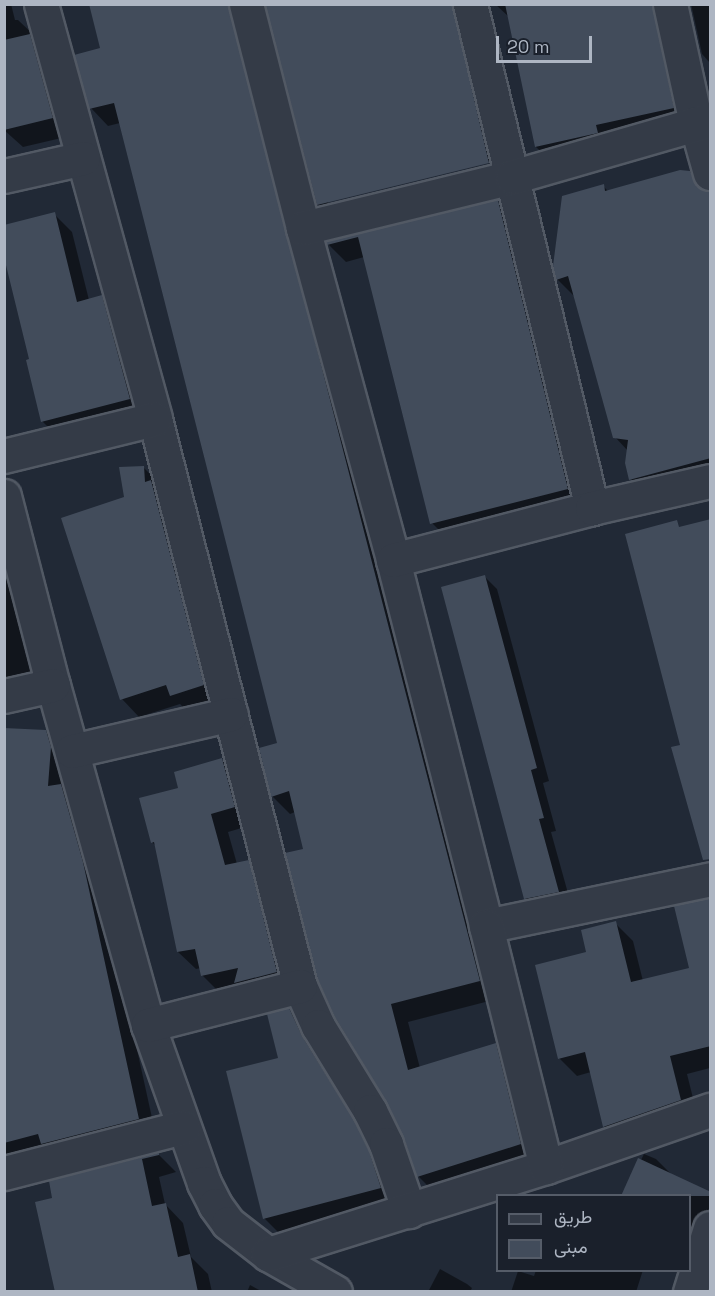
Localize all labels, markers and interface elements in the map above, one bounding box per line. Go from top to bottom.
scale bar [499,24,595,62]
text: 20 m [507,35,550,58]
legend [496,1194,691,1272]
text: طريق [554,1205,592,1228]
text: مبنى [554,1235,588,1258]

